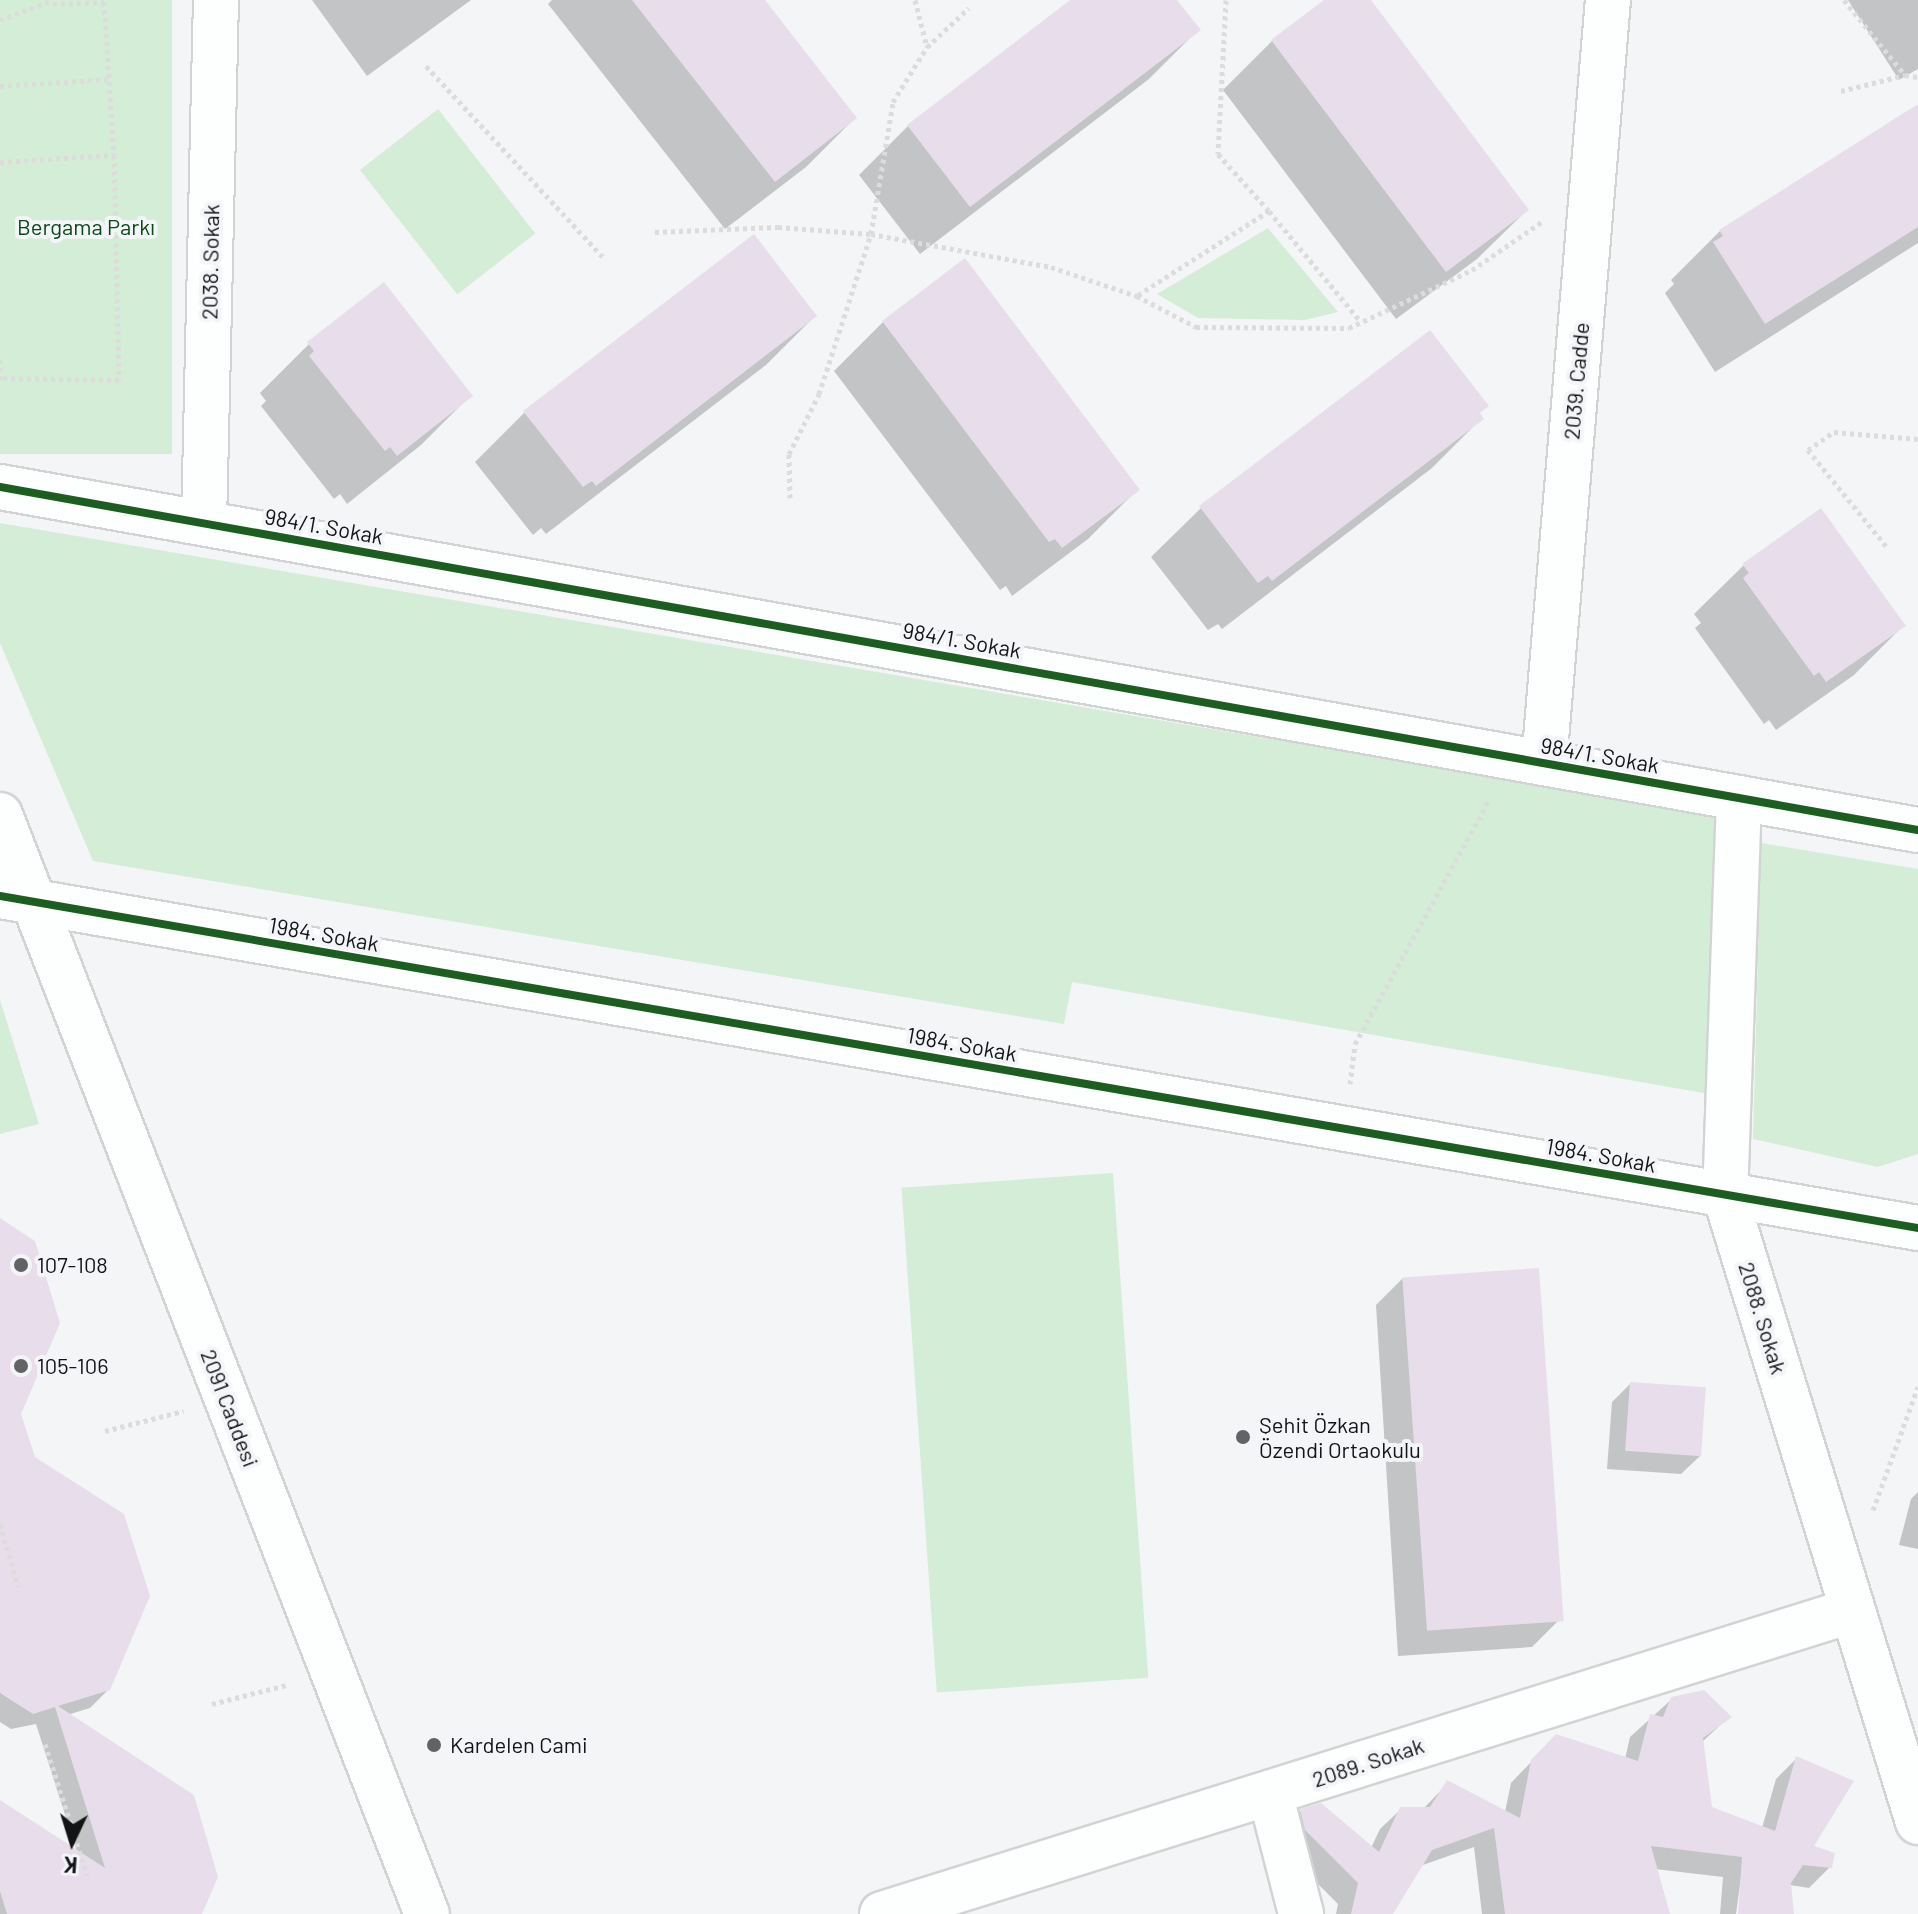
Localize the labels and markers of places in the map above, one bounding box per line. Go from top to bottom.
place label: 107-108 [37,1252,108,1278]
marker: 107-108 [12,1256,30,1274]
place label: 105-106 [37,1353,109,1379]
marker: 105-106 [12,1357,30,1375]
place label: Şehit Özkan Özendi Ortaokulu [1259,1411,1421,1462]
marker: Şehit Özkan Özendi Ortaokulu [1234,1428,1252,1446]
place label: Kardelen Cami [450,1732,588,1758]
marker: Kardelen Cami [425,1736,443,1754]

